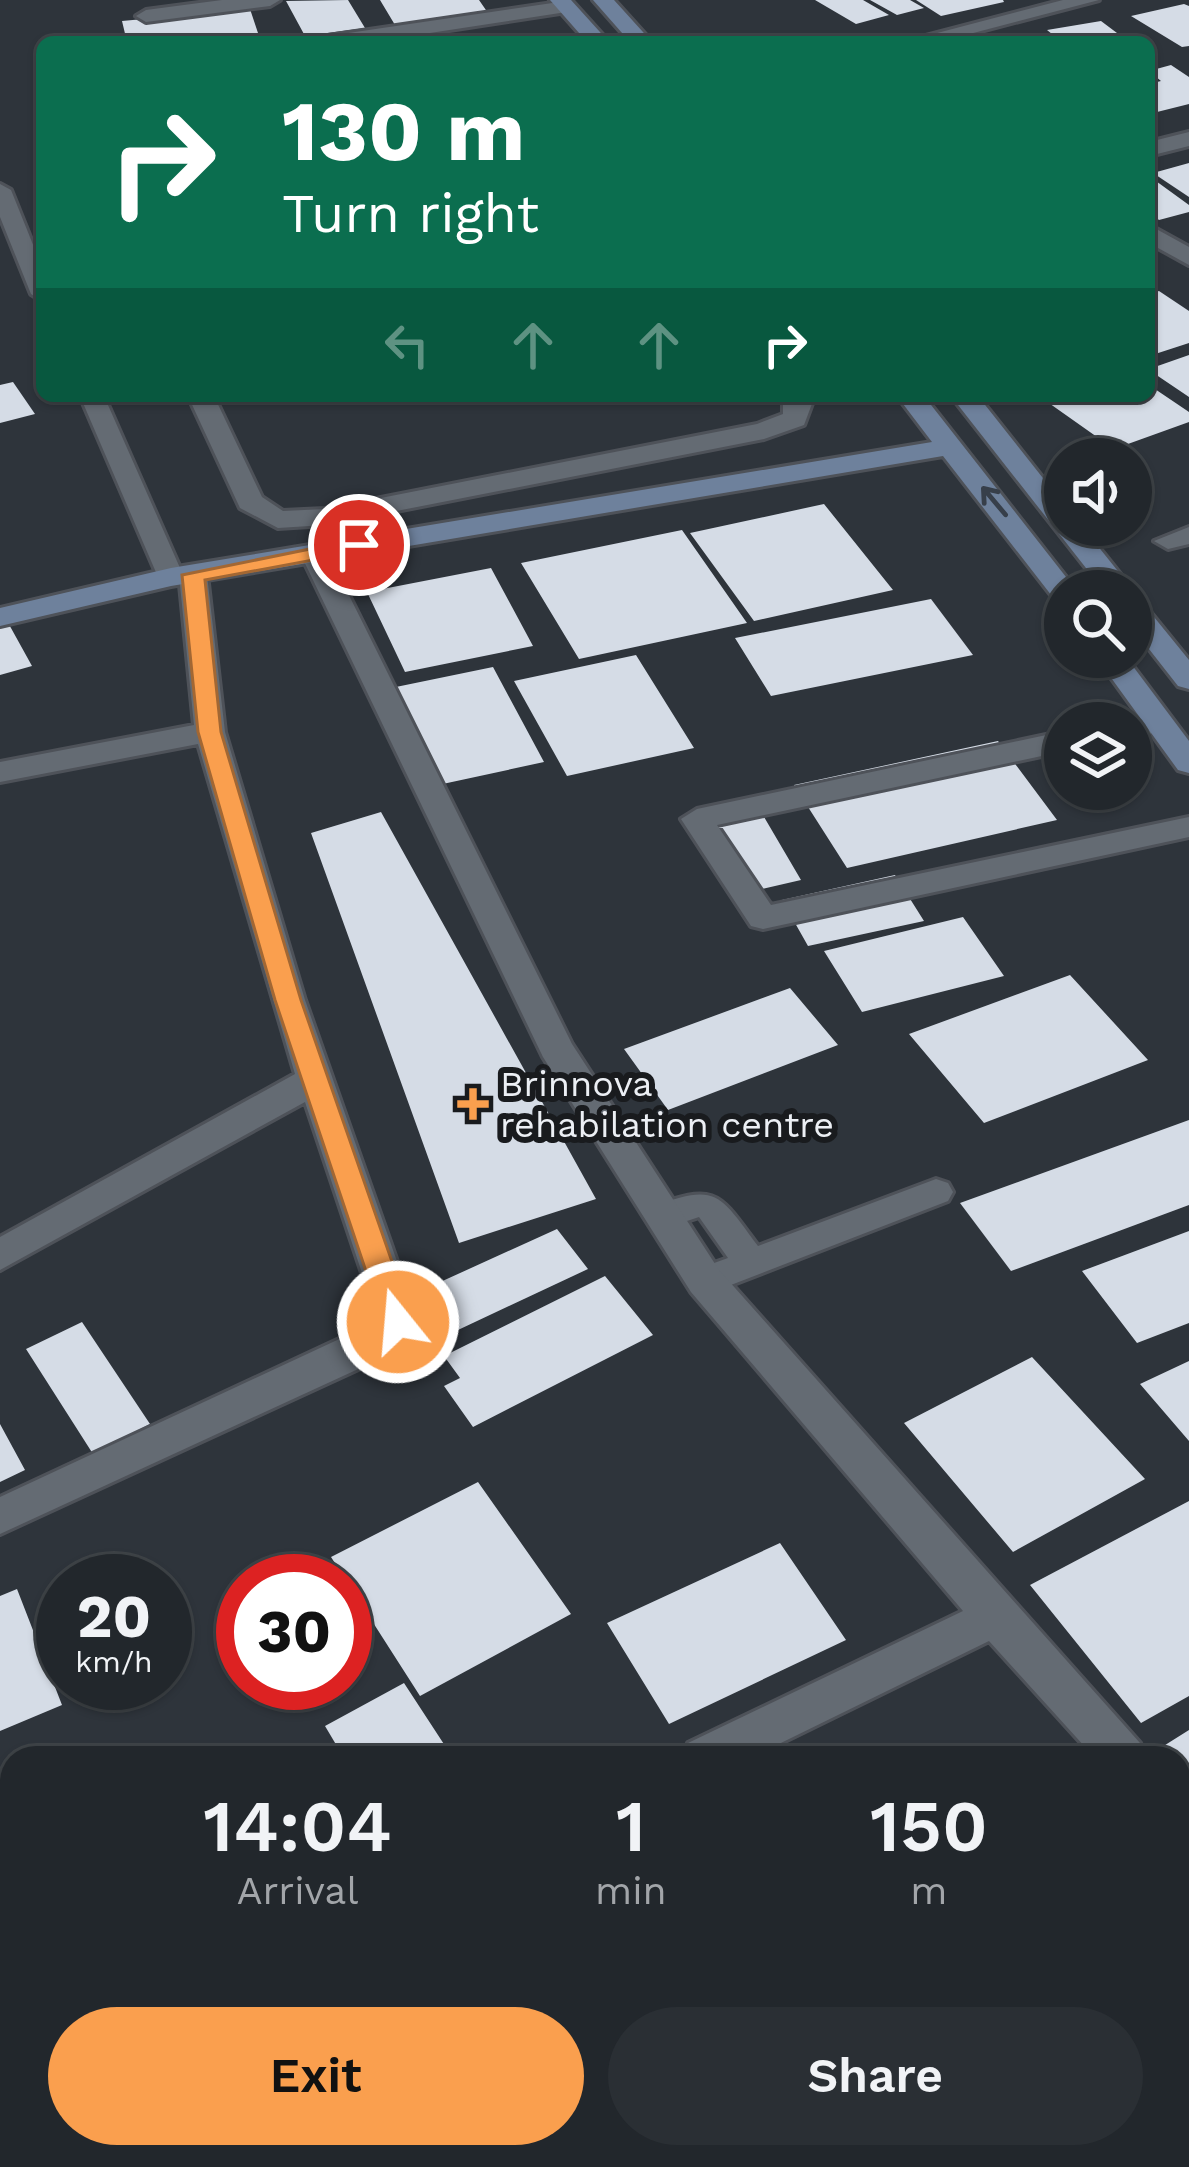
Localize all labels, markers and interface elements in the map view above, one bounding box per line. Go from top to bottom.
text: 130 m [282,82,525,180]
icon: right [84,84,240,240]
text: Turn right [282,182,539,245]
icon: left [374,312,440,378]
icon: ahead [500,312,566,378]
icon: ahead [626,312,692,378]
icon: right [752,312,818,378]
map controls [1044,438,1152,810]
button: sound [1044,438,1152,546]
one-way arrow [981,486,1009,517]
pin [308,494,410,596]
icon: arrive [326,512,392,578]
button: search [1044,570,1152,678]
button: layers [1044,702,1152,810]
place label: Brinnova rehabilation centre [500,1063,834,1146]
marker: Brinnova rehabilation centre [457,1088,489,1120]
position arrow [335,1259,461,1385]
speed limit sign: 30 [216,1554,372,1710]
text: 20 [77,1581,151,1652]
text: km/h [75,1644,153,1679]
text: 14:04 [203,1784,392,1868]
text: 1 [616,1784,646,1868]
text: 150 [870,1784,988,1868]
text: Arrival [237,1868,358,1913]
text: min [595,1868,667,1913]
text: m [910,1868,947,1913]
button: Exit [48,2007,584,2145]
button: Share [608,2007,1143,2145]

